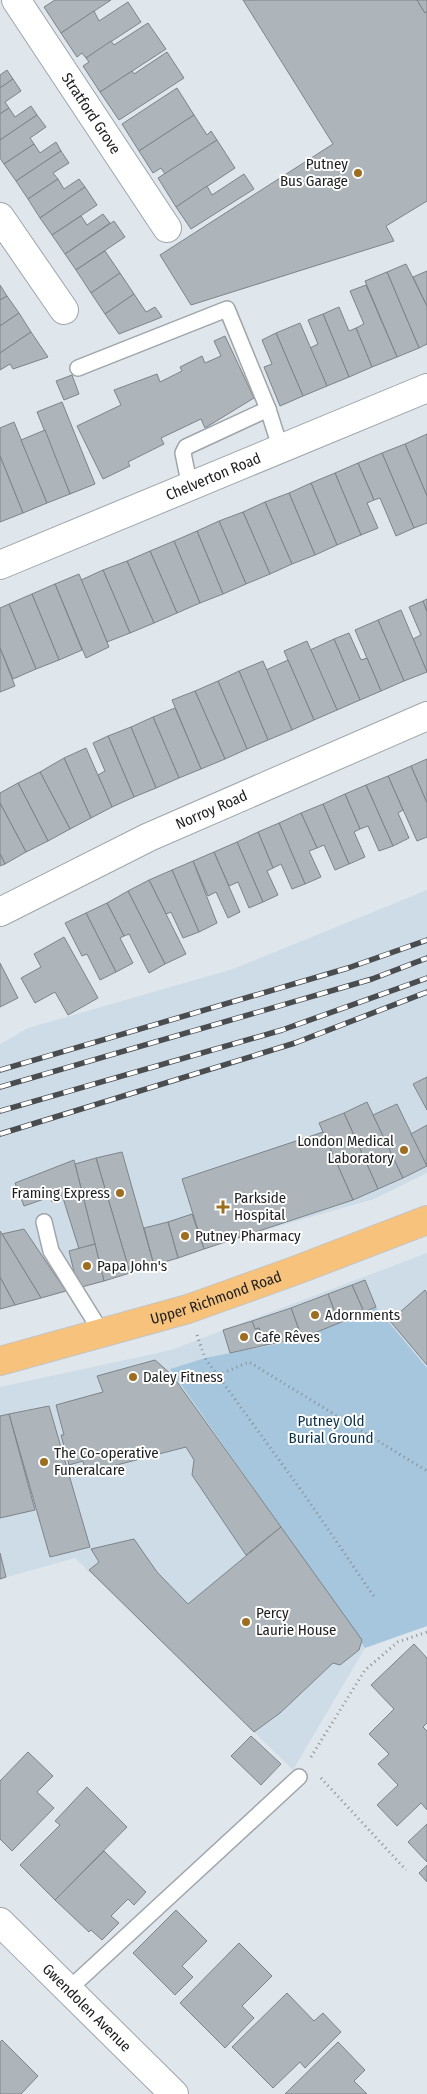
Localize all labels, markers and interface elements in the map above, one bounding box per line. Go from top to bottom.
street label: Stratford Grove [58,69,124,157]
place label: Putney Bus Garage [280,155,348,190]
marker: Putney Bus Garage [352,167,364,179]
street label: Chelverton Road [163,449,264,504]
street label: Norroy Road [173,786,250,833]
place label: London Medical Laboratory [297,1132,394,1167]
marker: London Medical Laboratory [398,1144,410,1156]
place label: Framing Express [12,1184,110,1202]
marker: Framing Express [114,1187,126,1199]
place label: Parkside Hospital [234,1189,286,1224]
marker: Parkside Hospital [216,1200,230,1214]
place label: Putney Pharmacy [195,1227,301,1245]
marker: Putney Pharmacy [179,1230,191,1242]
place label: Papa John's [97,1257,167,1275]
marker: Papa John's [81,1260,93,1272]
street label: Upper Richmond Road [148,1267,284,1328]
place label: Adornments [325,1306,400,1324]
marker: Adornments [309,1309,321,1321]
place label: Cafe Rêves [254,1328,320,1346]
marker: Cafe Rêves [238,1331,250,1343]
place label: Daley Fitness [143,1368,223,1386]
marker: Daley Fitness [127,1371,139,1383]
park label: Putney Old Burial Ground [289,1412,373,1447]
place label: The Co-operative Funeralcare [54,1444,159,1479]
marker: The Co-operative Funeralcare [38,1456,50,1468]
place label: Percy Laurie House [256,1604,336,1639]
marker: Percy Laurie House [240,1616,252,1628]
street label: Gwendolen Avenue [39,1960,135,2055]

